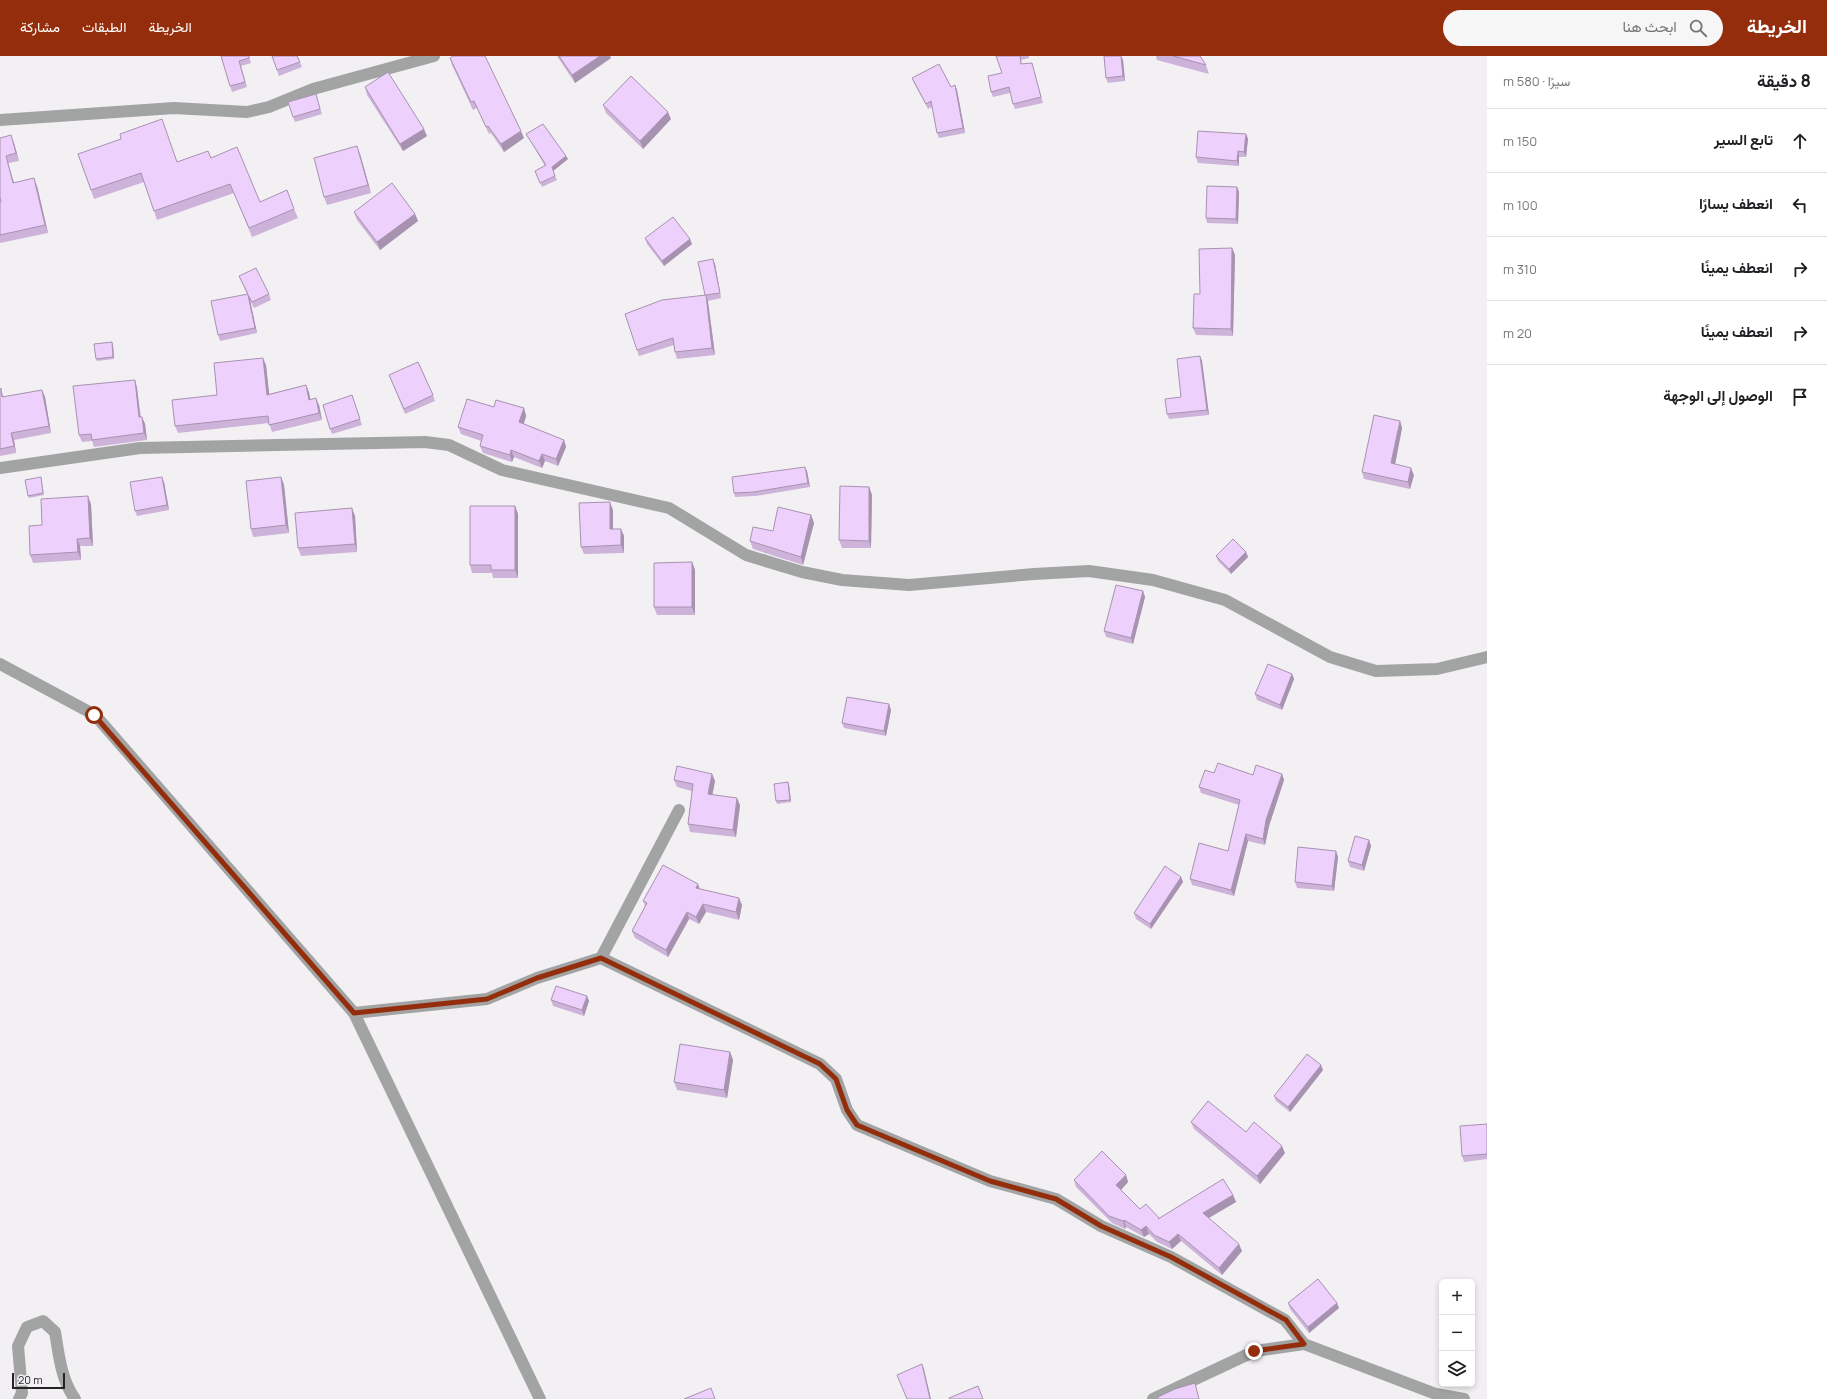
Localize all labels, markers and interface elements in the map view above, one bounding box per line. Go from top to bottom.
search box [1443,10,1723,46]
text: الخريطة [1747,13,1807,39]
text: ابحث هنا [1622,16,1677,37]
text: مشاركة [20,17,60,36]
text: الطبقات [82,17,126,36]
text: الخريطة [148,17,192,36]
icon: search [1687,17,1709,39]
text: 8 دقيقة [1757,69,1811,92]
text: سيرًا · 580 m [1503,72,1570,90]
text: تابع السير [1714,129,1773,150]
icon: ahead [1789,130,1811,152]
text: 150 m [1503,132,1537,150]
text: انعطف يسارًا [1699,193,1773,214]
icon: left [1789,194,1811,216]
text: 100 m [1503,196,1538,214]
text: انعطف يمينًا [1701,257,1773,278]
icon: right [1789,258,1811,280]
text: 310 m [1503,260,1537,278]
text: انعطف يمينًا [1701,321,1773,342]
icon: right [1789,322,1811,344]
text: 20 m [1503,324,1532,342]
text: الوصول إلى الوجهة [1663,385,1773,406]
icon: arrive [1789,386,1811,408]
route start [85,706,103,724]
map controls [1439,1279,1475,1387]
button: + [1439,1279,1475,1315]
button: − [1439,1315,1475,1351]
route end [1245,1342,1263,1360]
button: layers [1439,1351,1475,1387]
scale bar [12,1371,65,1390]
text: 20 m [18,1372,43,1387]

